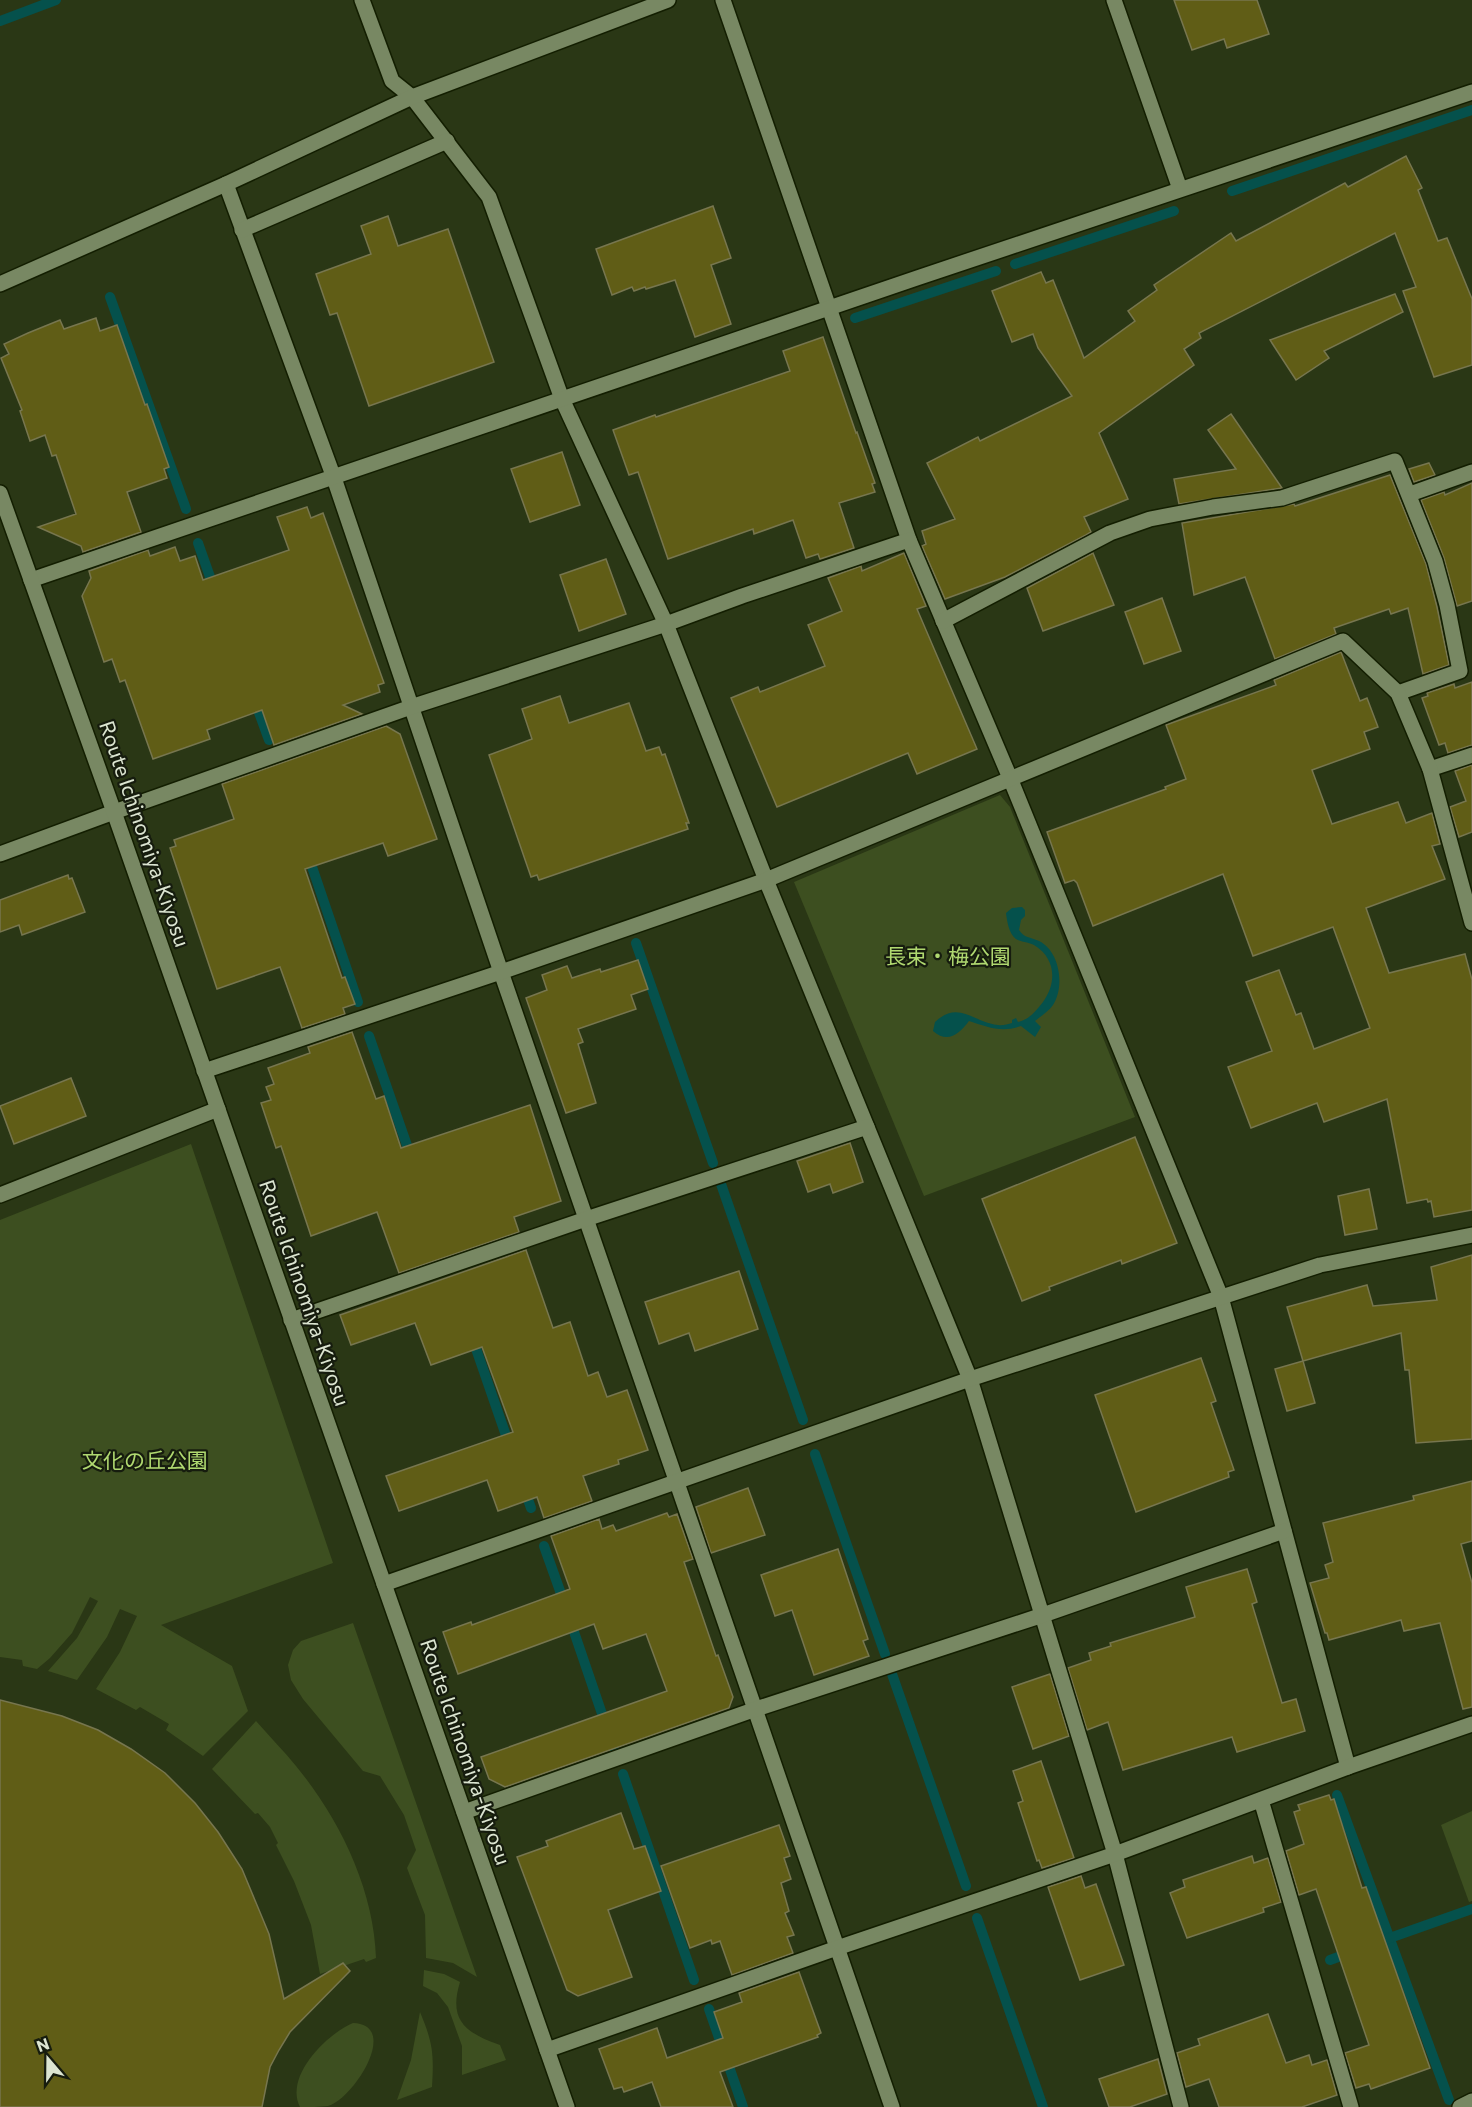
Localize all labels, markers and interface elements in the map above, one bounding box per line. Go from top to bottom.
street label: Route Ichinomiya-Kiyosu [95,717,196,950]
park label: 長束・梅公園 [885,943,1011,968]
street label: Route Ichinomiya-Kiyosu [255,1176,356,1409]
park label: 文化の丘公園 [82,1447,208,1472]
street label: Route Ichinomiya-Kiyosu [416,1635,517,1868]
north arrow [18,2029,78,2089]
text: N [34,2033,52,2055]

